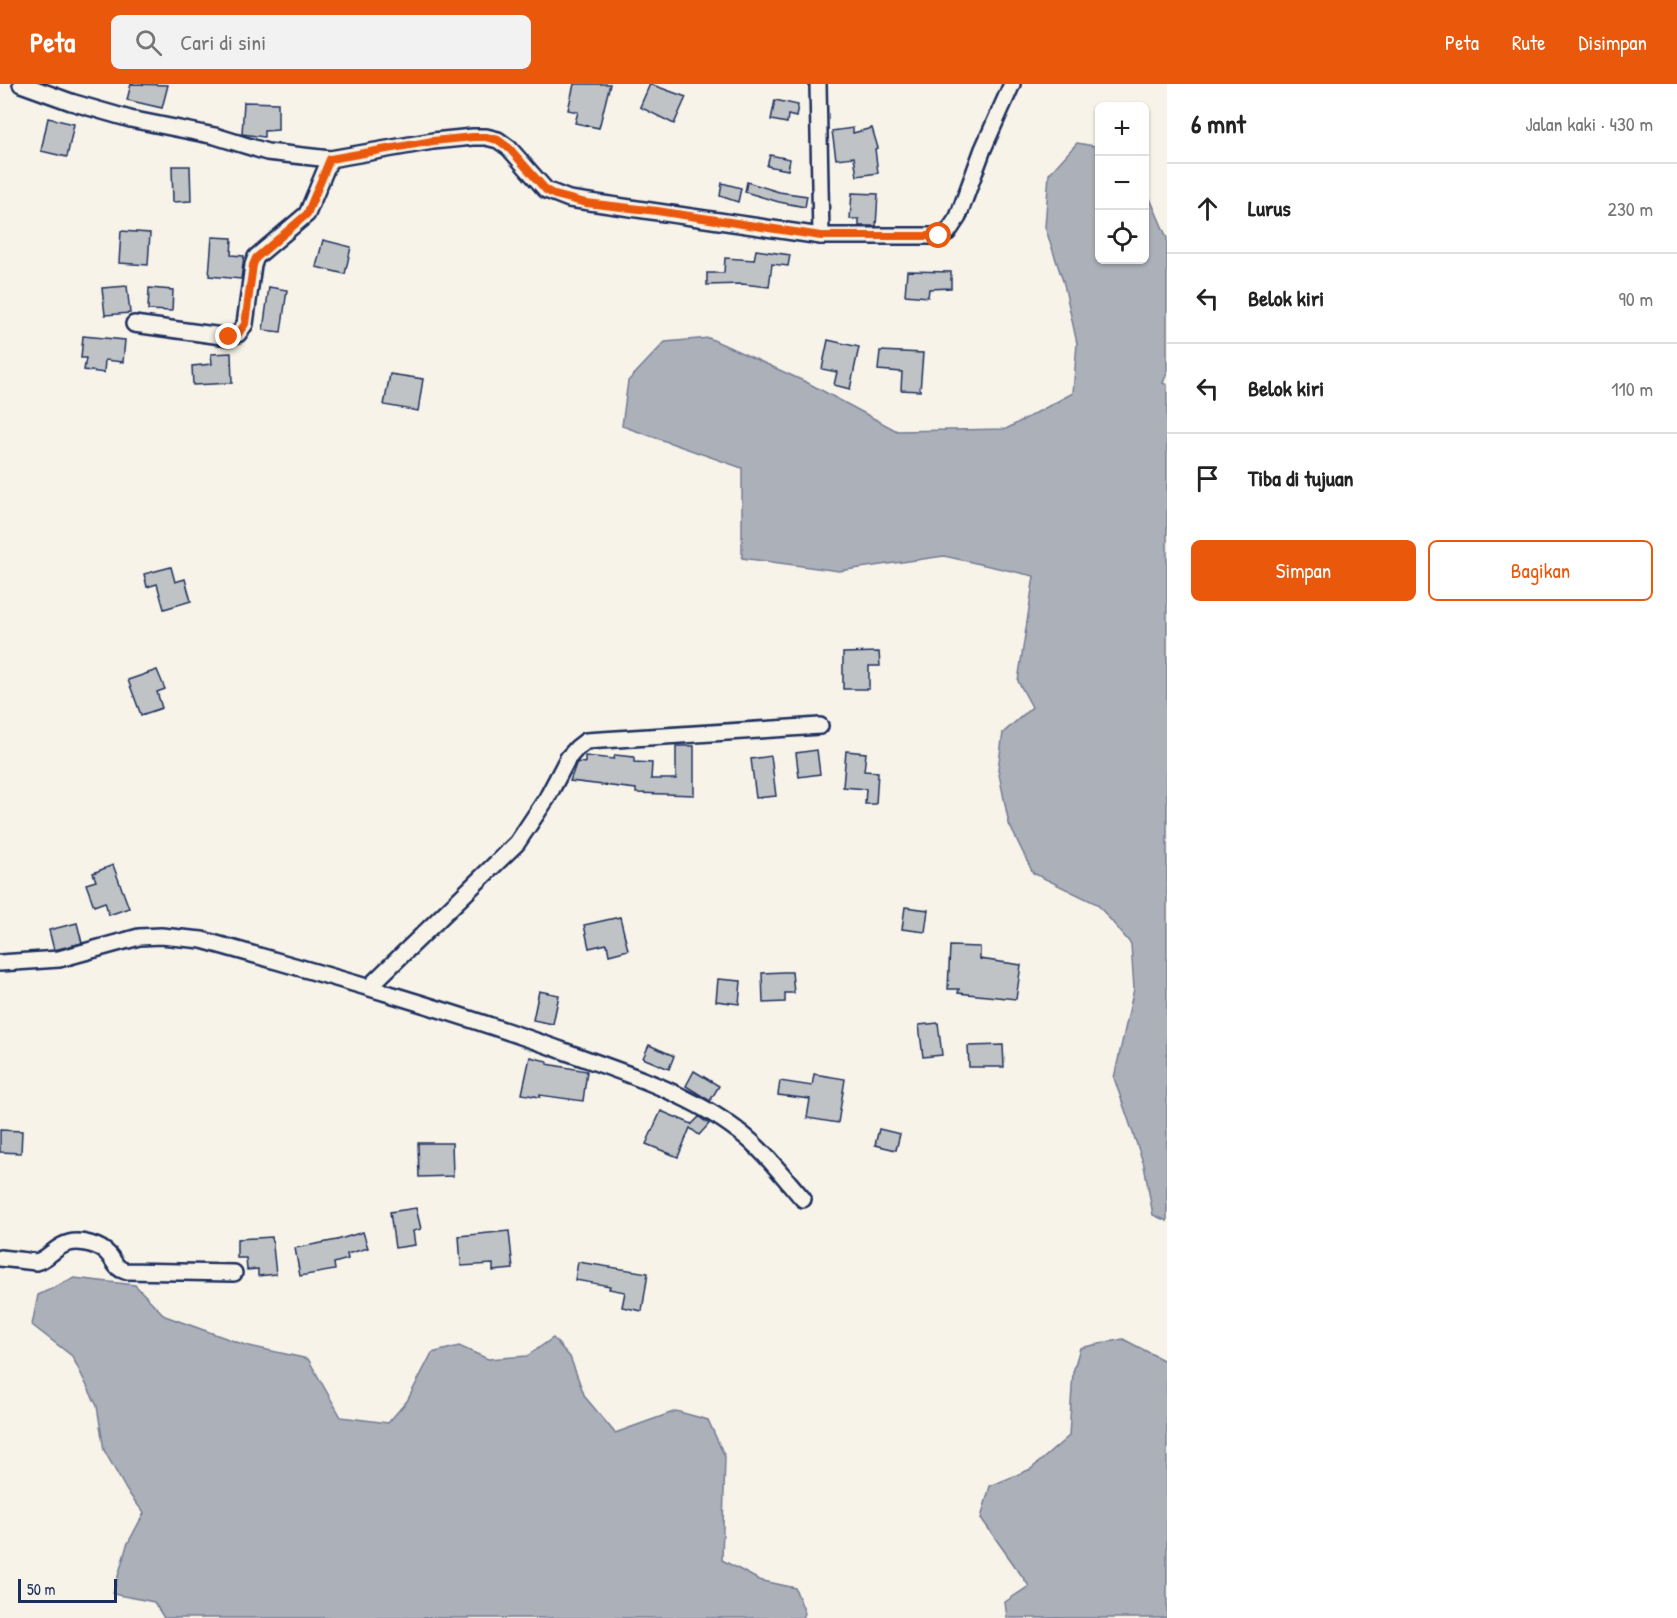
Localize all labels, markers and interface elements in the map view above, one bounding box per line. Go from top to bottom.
search box [111,15,531,69]
text: Peta [30,23,75,61]
icon: search [132,26,165,59]
text: Cari di sini [180,27,266,57]
text: Peta [1445,28,1479,57]
text: Rute [1512,28,1546,57]
text: Disimpan [1579,28,1647,57]
map controls [1095,102,1149,264]
button: + [1095,102,1149,156]
text: 6 mnt [1191,106,1246,141]
text: Jalan kaki · 430 m [1525,110,1653,137]
button: − [1095,156,1149,210]
icon: ahead [1191,192,1224,225]
text: Lurus [1248,193,1291,223]
text: 230 m [1608,195,1653,222]
button: locate [1095,210,1149,264]
route start [925,222,951,248]
icon: left [1191,282,1224,315]
text: Belok kiri [1248,283,1324,313]
text: 90 m [1619,285,1653,312]
route end [215,323,241,349]
icon: left [1191,372,1224,405]
text: Belok kiri [1248,373,1324,403]
text: 110 m [1611,375,1653,402]
icon: arrive [1191,462,1224,495]
text: Tiba di tujuan [1248,463,1353,493]
button: Simpan [1191,540,1416,601]
button: Bagikan [1428,540,1653,601]
scale bar [18,1576,117,1604]
text: 50 m [27,1578,56,1600]

